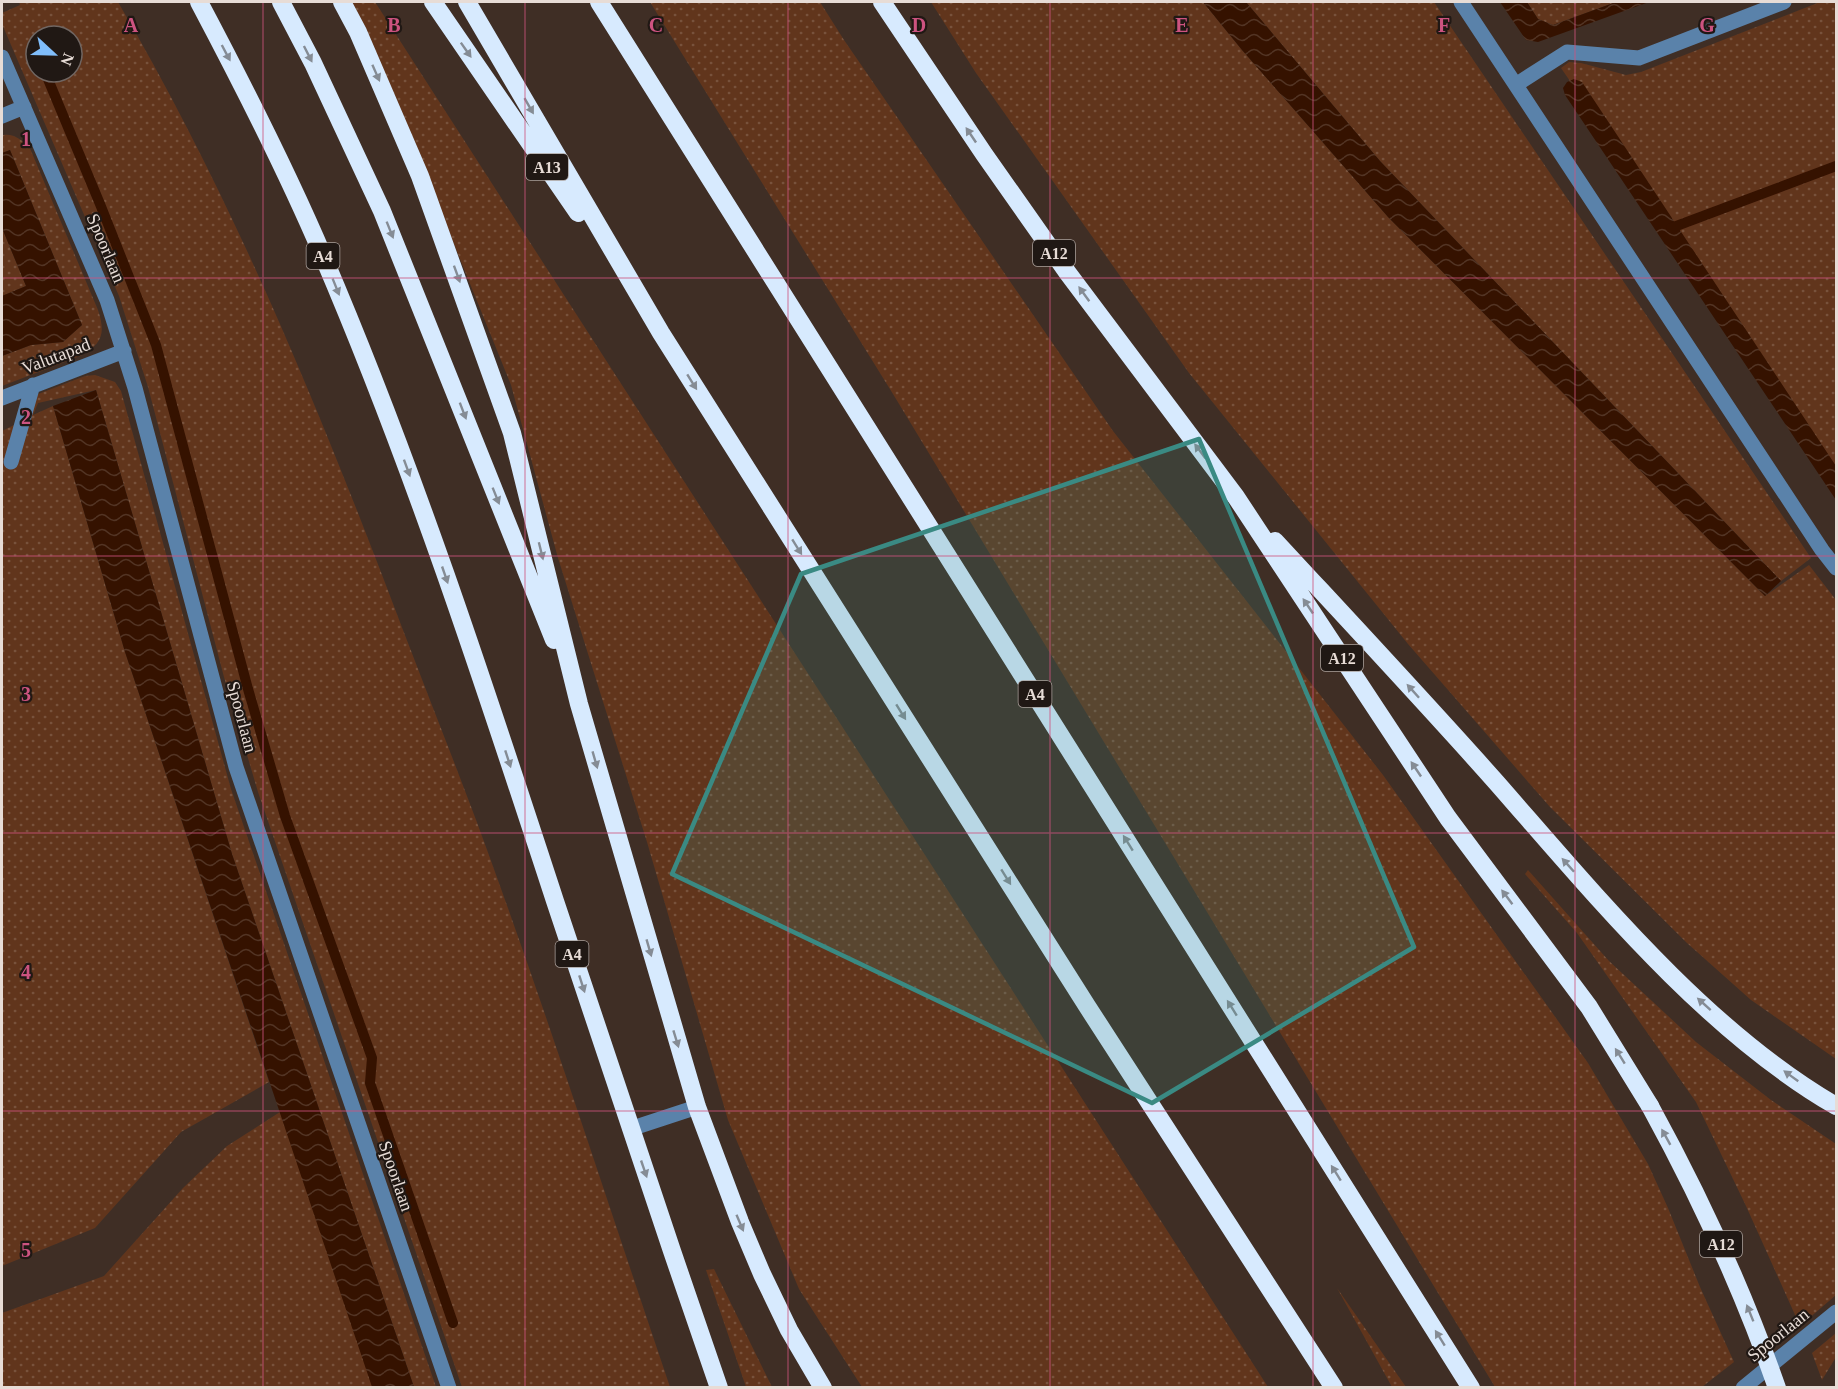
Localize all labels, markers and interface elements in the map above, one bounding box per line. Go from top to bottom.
text: A [124,14,139,36]
text: B [387,14,401,36]
text: C [649,14,663,36]
text: D [912,14,926,36]
text: E [1175,14,1189,36]
text: F [1438,14,1450,36]
text: G [1699,14,1715,36]
north arrow [24,24,84,84]
one-way arrow [460,41,472,57]
one-way arrow [221,45,231,62]
one-way arrow [303,45,313,62]
text: N [57,51,77,68]
one-way arrow [371,65,381,83]
one-way arrow [523,98,534,114]
text: 1 [21,128,31,150]
one-way arrow [965,128,977,144]
road number: A13 [526,154,568,180]
street label: Spoorlaan [83,211,129,285]
one-way arrow [385,222,395,240]
road number: A12 [1033,240,1075,266]
road number: A4 [306,243,340,269]
one-way arrow [452,265,462,283]
one-way arrow [331,278,341,296]
one-way arrow [1078,287,1090,303]
street label: Valutapad [19,334,93,378]
one-way arrow [687,374,698,391]
one-way arrow [458,403,468,421]
text: 2 [21,406,31,428]
one-way arrow [1195,443,1207,458]
one-way arrow [402,459,412,477]
one-way arrow [491,487,501,505]
one-way arrow [791,539,802,555]
one-way arrow [537,541,547,560]
one-way arrow [440,566,450,584]
one-way arrow [1302,599,1314,615]
road number: A12 [1321,645,1363,671]
street label: Spoorlaan [223,679,261,755]
road number: A4 [1018,681,1052,707]
text: 3 [21,683,31,705]
one-way arrow [1406,684,1420,699]
one-way arrow [896,704,907,720]
one-way arrow [504,750,514,768]
one-way arrow [591,751,600,769]
one-way arrow [1410,761,1421,777]
one-way arrow [1123,835,1134,851]
one-way arrow [1561,857,1575,872]
one-way arrow [1000,868,1011,885]
one-way arrow [1501,890,1513,906]
one-way arrow [645,939,655,957]
road number: A4 [556,941,588,967]
text: 4 [21,961,31,983]
one-way arrow [578,975,588,993]
one-way arrow [1696,997,1711,1011]
one-way arrow [1227,1000,1238,1016]
one-way arrow [672,1030,681,1048]
one-way arrow [1614,1048,1625,1064]
one-way arrow [1784,1070,1800,1082]
one-way arrow [1661,1129,1672,1145]
street label: Spoorlaan [375,1138,417,1214]
one-way arrow [639,1160,649,1178]
one-way arrow [1331,1165,1342,1181]
one-way arrow [736,1214,745,1232]
road number: A12 [1700,1231,1742,1257]
text: 5 [21,1239,31,1261]
street label: Spoorlaan [1743,1304,1813,1366]
one-way arrow [1745,1304,1754,1322]
one-way arrow [1434,1330,1445,1346]

